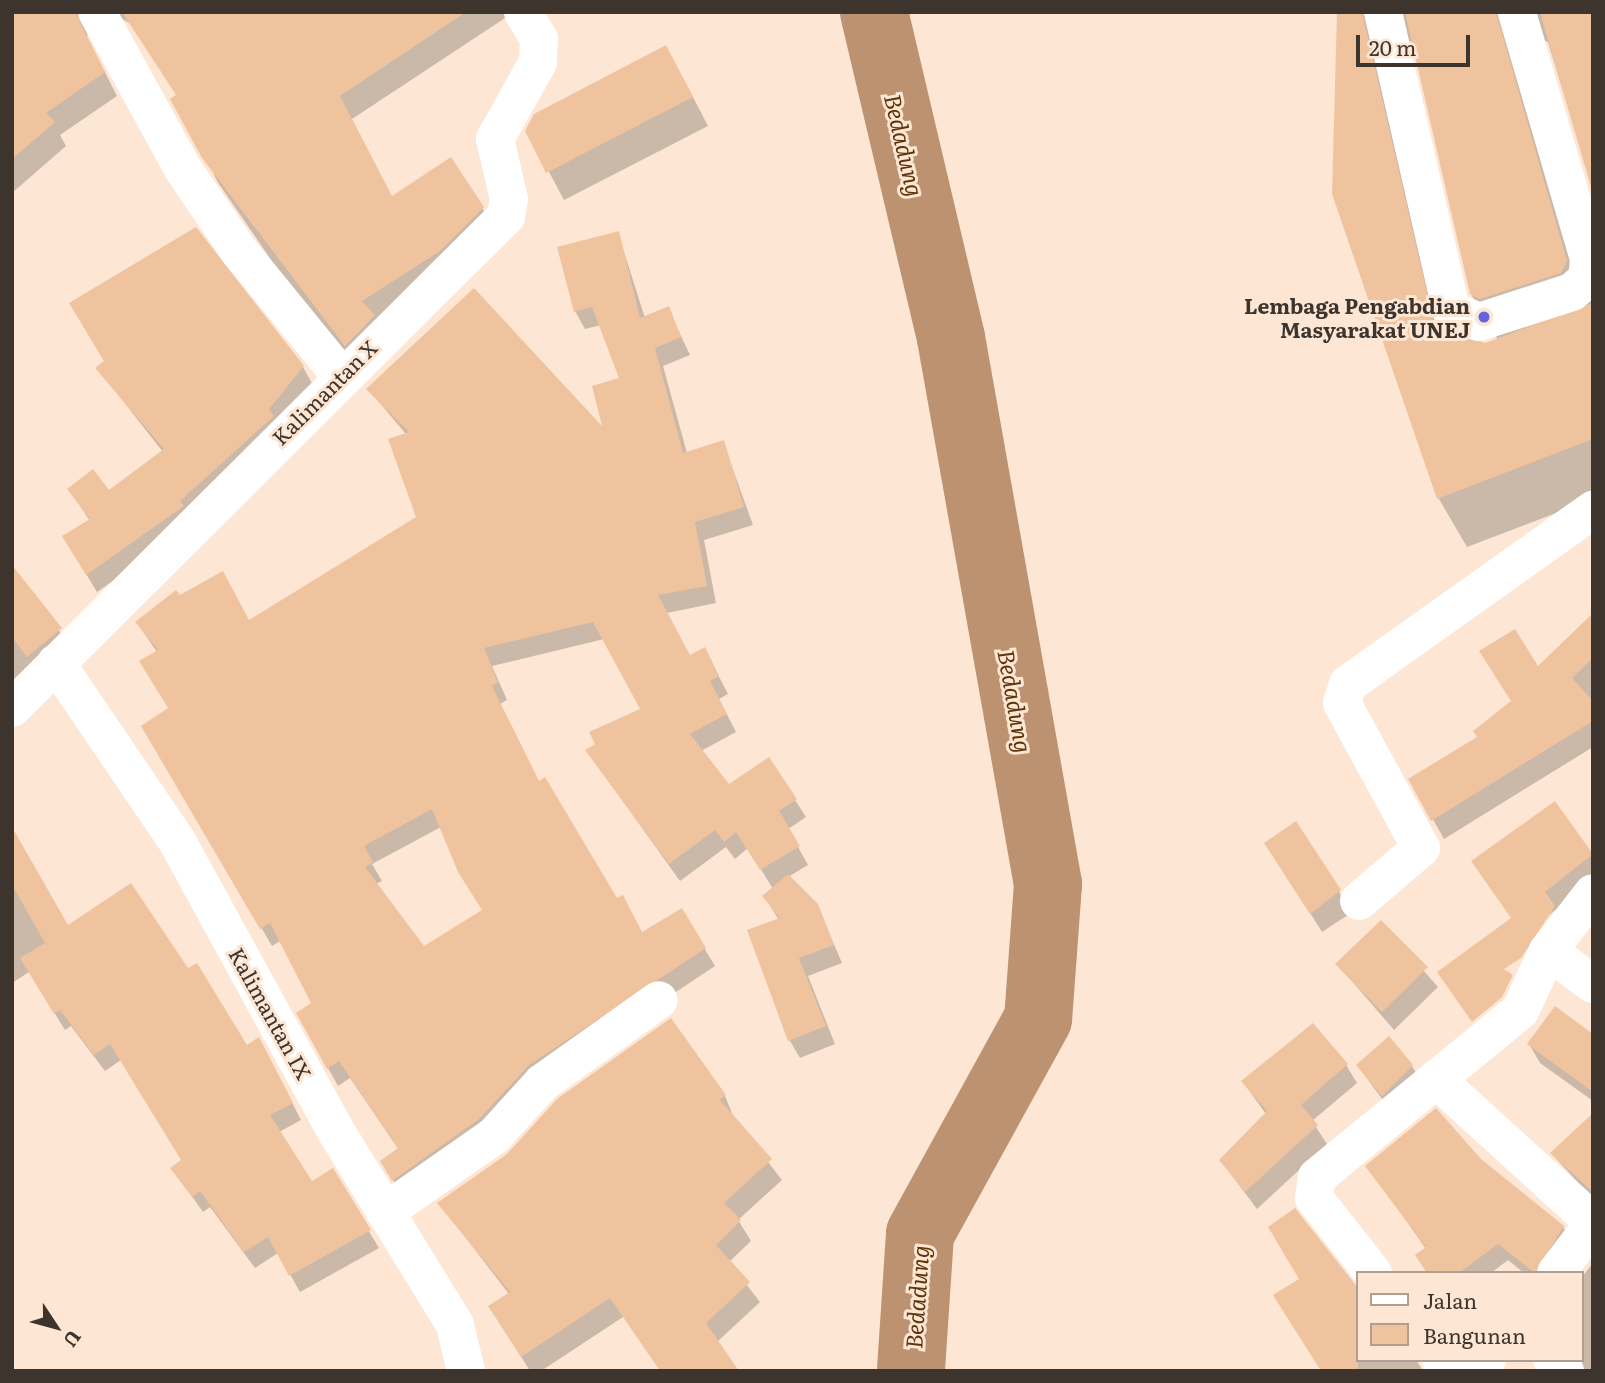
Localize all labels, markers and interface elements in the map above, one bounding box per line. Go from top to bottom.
scale bar [1360,21,1474,65]
text: 20 m [1369,31,1416,62]
water label: Bedadung [880,91,930,199]
place label: Lembaga Pengabdian Masyarakat UNEJ [1244,292,1470,342]
marker: Lembaga Pengabdian Masyarakat UNEJ [1476,309,1492,325]
street label: Kalimantan X [266,334,382,450]
water label: Bedadung [993,647,1039,755]
street label: Kalimantan IX [224,943,318,1083]
water label: Bedadung [899,1244,933,1350]
legend [1356,1271,1584,1362]
text: Jalan [1423,1284,1477,1315]
north arrow [21,1292,91,1362]
text: Bangunan [1423,1319,1526,1350]
text: U [57,1325,89,1354]

